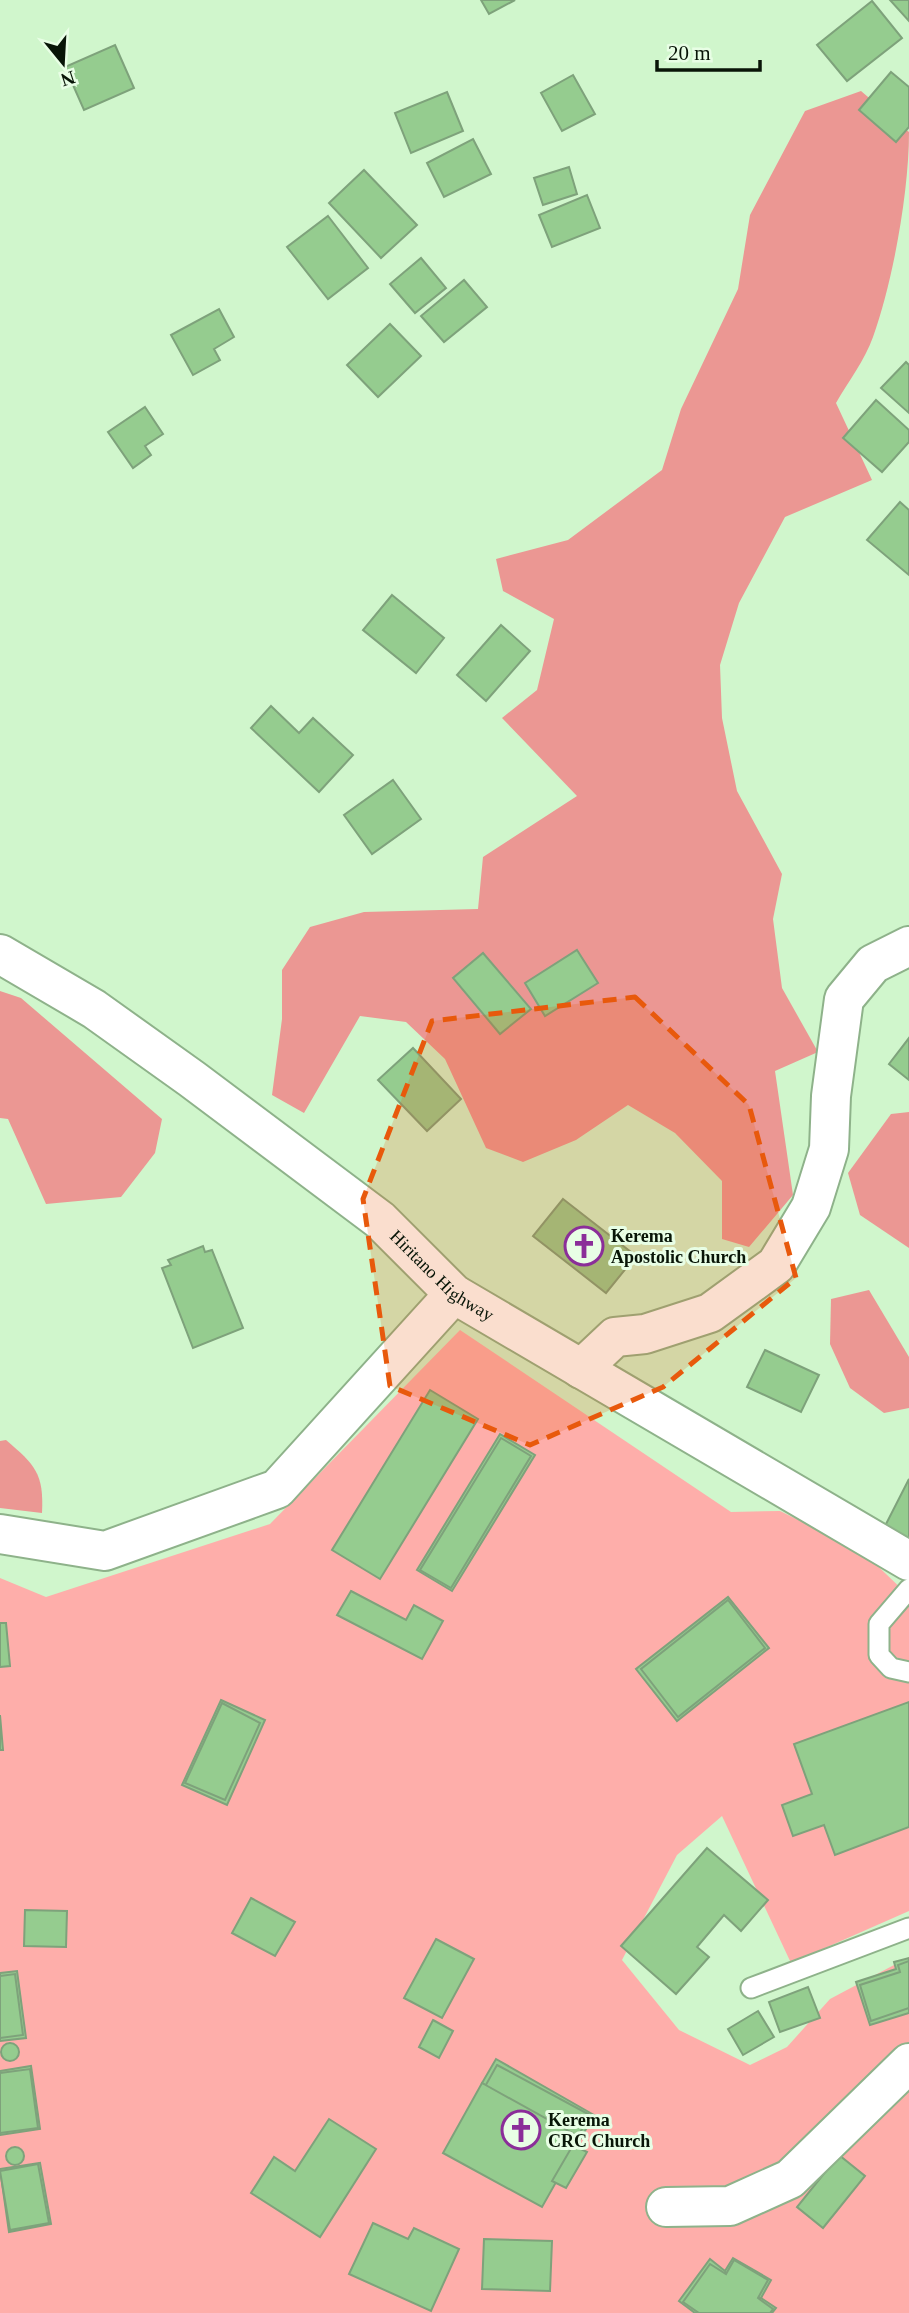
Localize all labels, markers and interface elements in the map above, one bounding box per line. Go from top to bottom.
north arrow [28,28,98,98]
scale bar [657,28,760,72]
text: 20 m [668,41,711,65]
text: N [58,67,78,91]
church icon: Kerema Apostolic Church [563,1225,605,1267]
street label: Hiritano Highway [386,1226,497,1325]
place label: Kerema Apostolic Church [611,1226,746,1267]
church icon: Kerema CRC Church [500,2109,542,2151]
place label: Kerema CRC Church [548,2110,650,2151]

